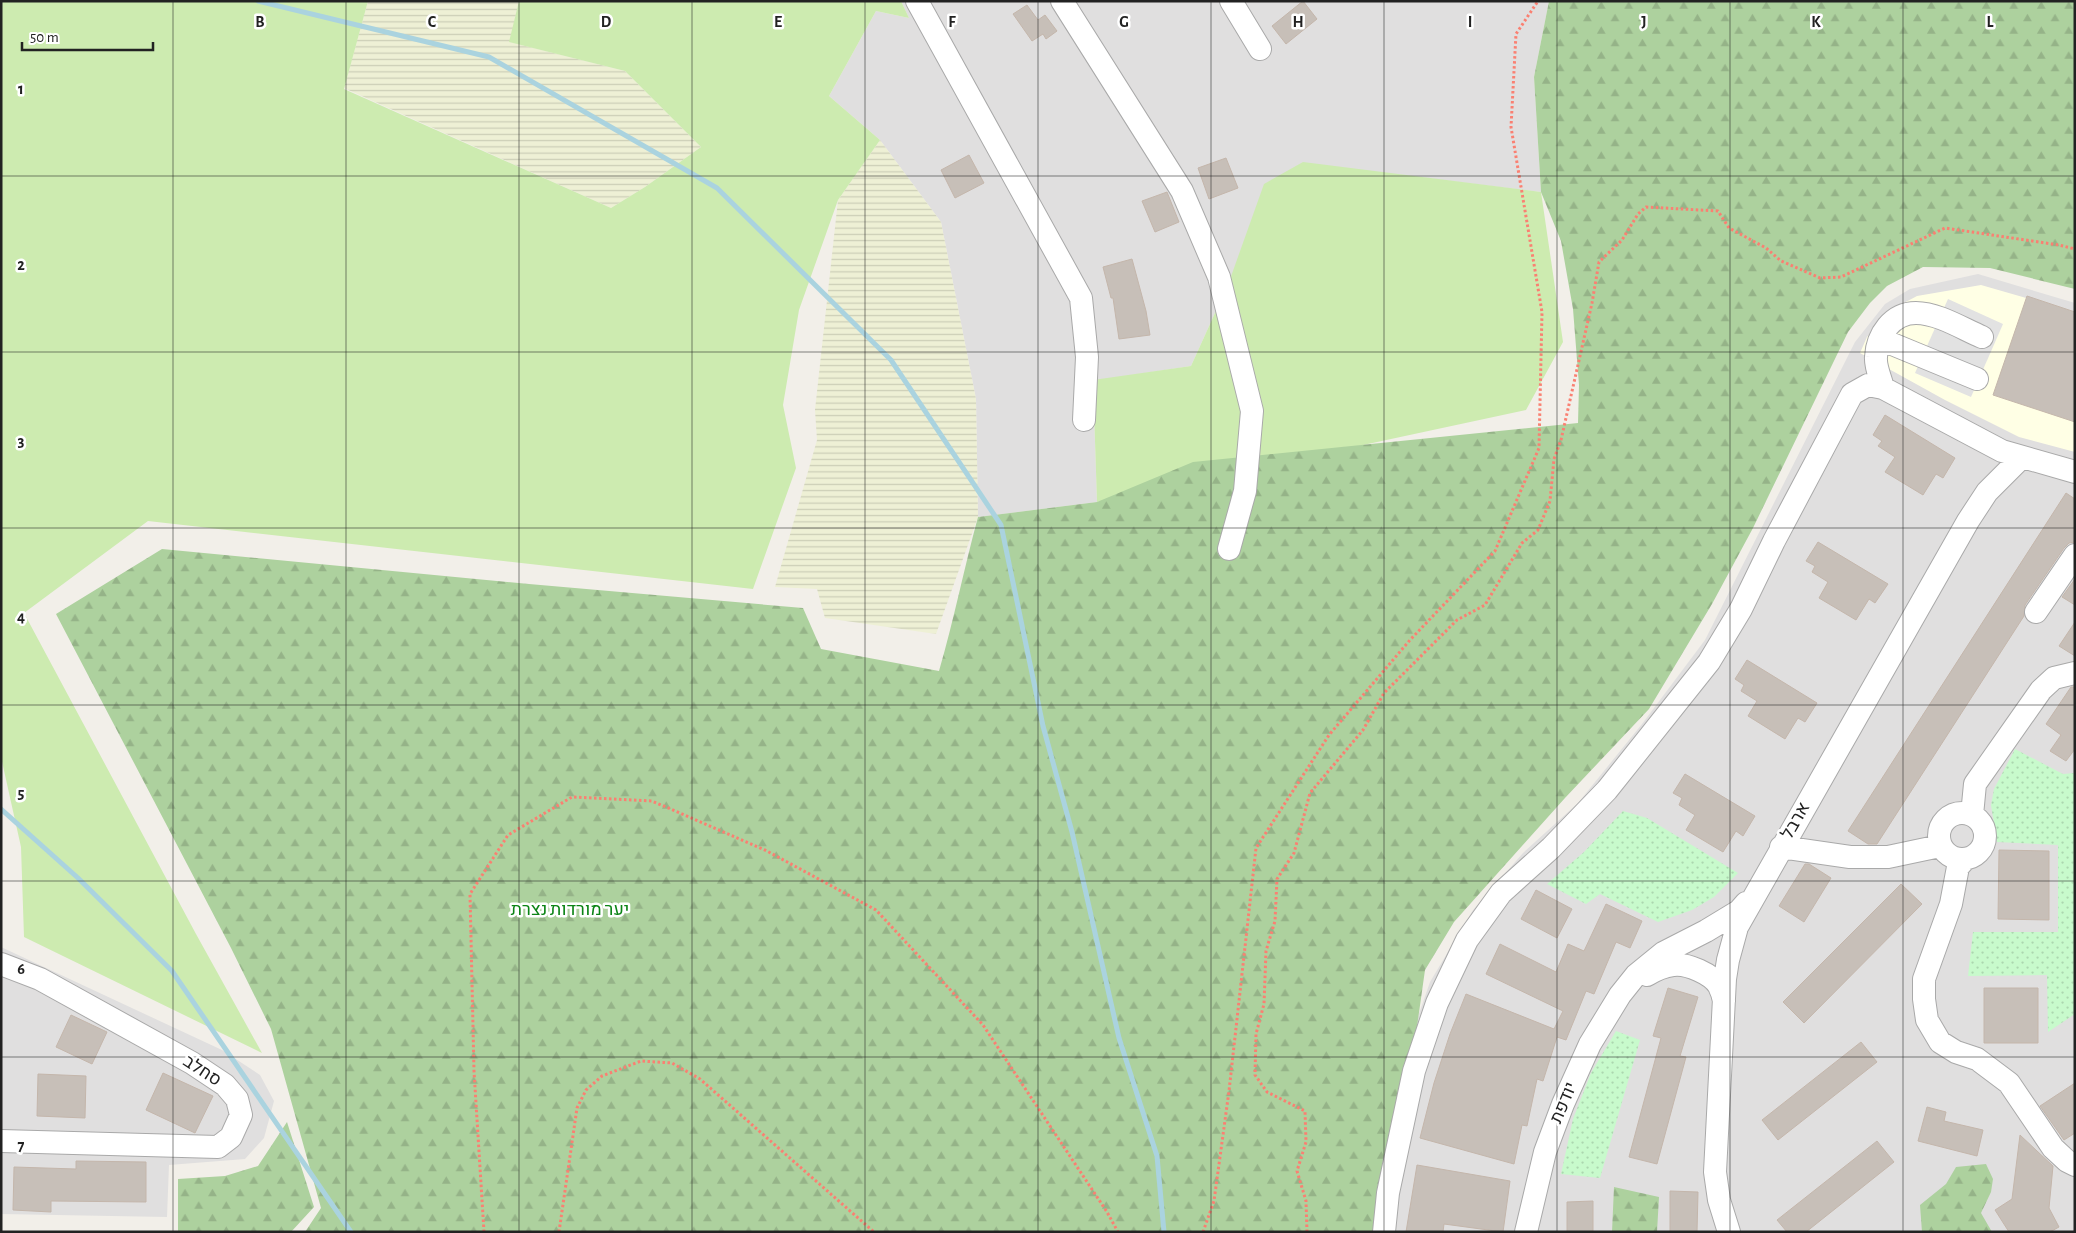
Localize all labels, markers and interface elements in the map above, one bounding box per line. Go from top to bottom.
text: B [255,14,265,30]
text: C [428,14,437,30]
text: D [601,14,612,30]
text: E [774,14,782,30]
text: F [948,14,956,30]
text: G [1119,14,1129,30]
text: H [1292,14,1304,30]
text: I [1468,14,1472,30]
text: J [1641,14,1647,30]
text: K [1811,14,1821,30]
text: L [1987,14,1994,30]
scale bar [22,20,154,52]
text: 50 m [30,30,59,45]
text: 1 [18,81,24,97]
text: 2 [17,257,25,273]
text: 3 [18,433,25,449]
text: 4 [17,609,25,625]
text: 5 [18,785,25,801]
street label: ארבל [1778,800,1814,842]
park label: יער מורדות נצרת [511,901,629,919]
text: 6 [17,961,25,977]
street label: סחלב [180,1052,224,1090]
street label: יודפת [1547,1080,1581,1126]
text: 7 [18,1138,25,1154]

